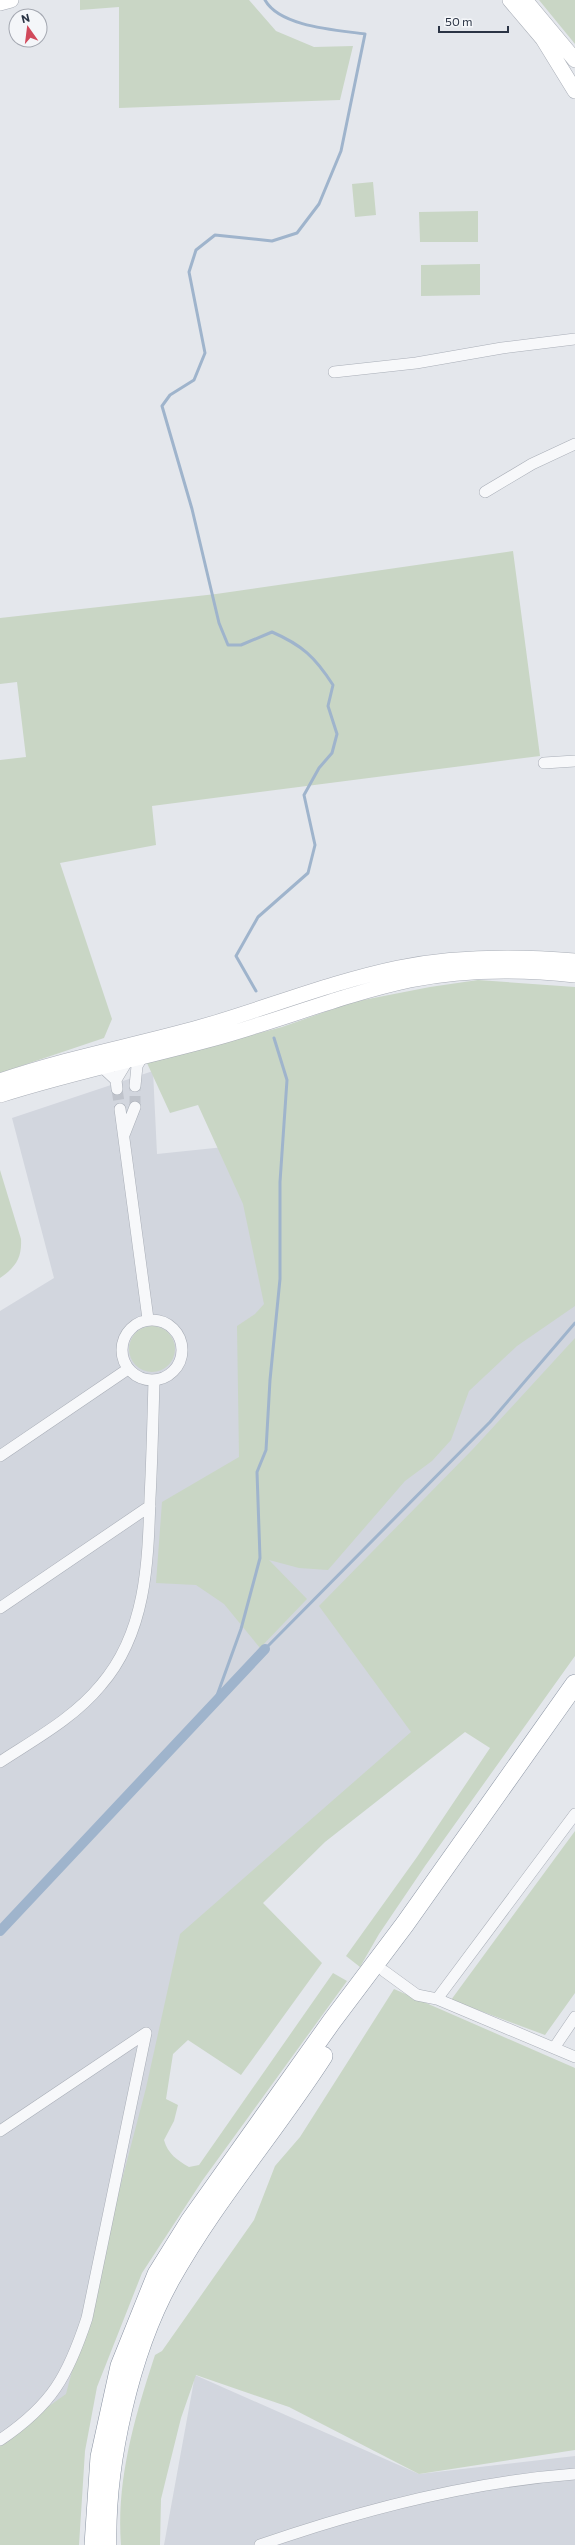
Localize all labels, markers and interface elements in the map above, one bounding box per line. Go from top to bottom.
north arrow [8,8,48,48]
scale bar [439,8,508,34]
text: N [20,11,31,25]
text: 50 m [445,14,473,28]

